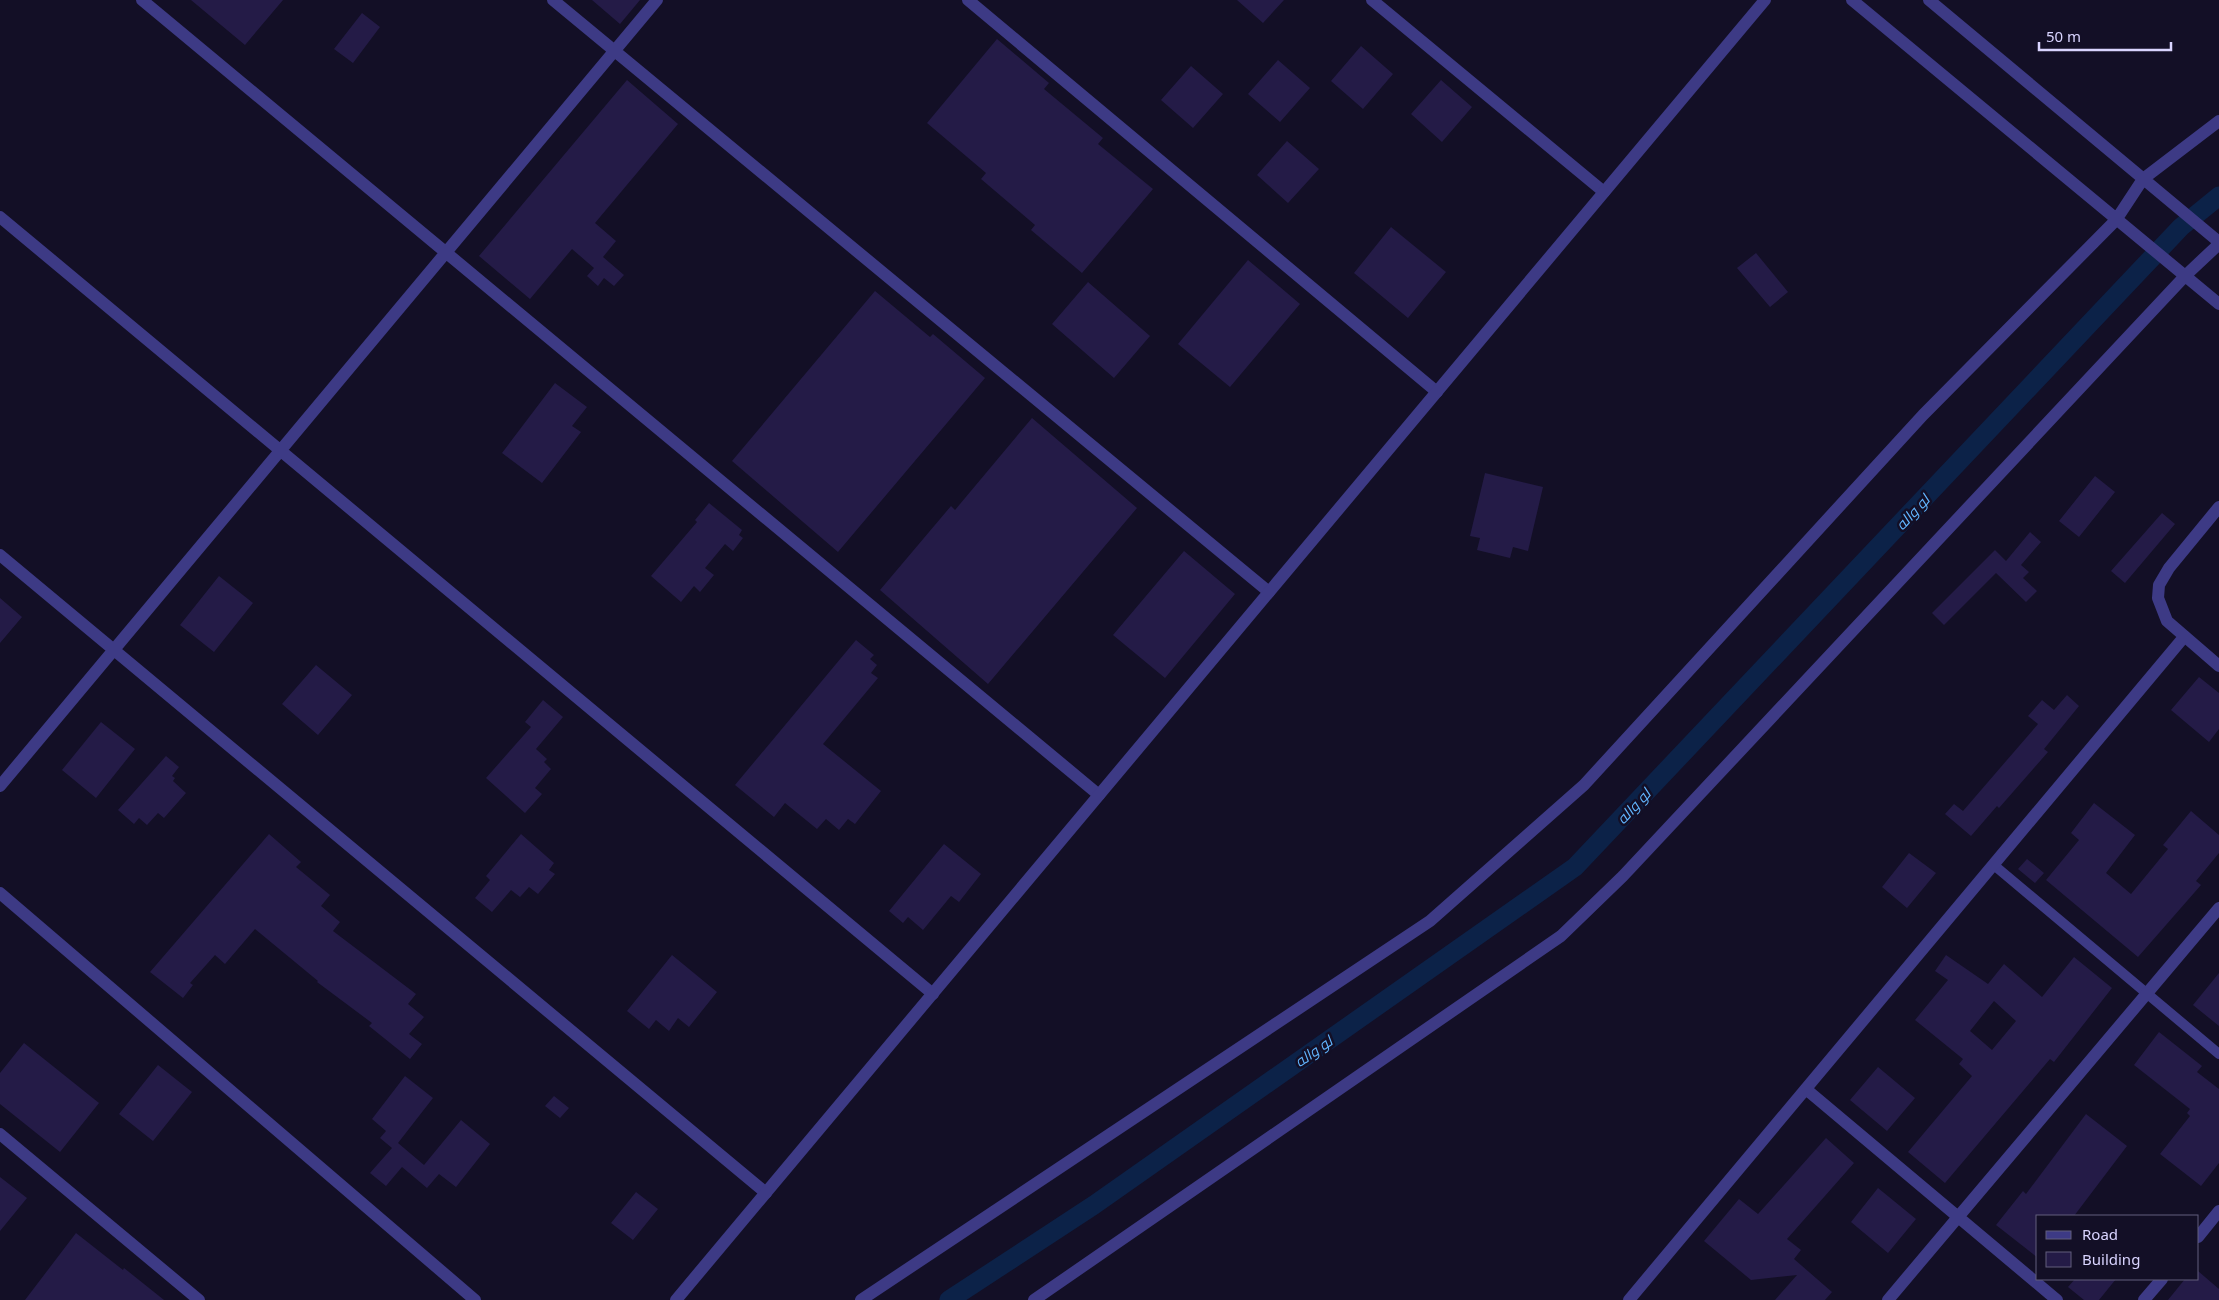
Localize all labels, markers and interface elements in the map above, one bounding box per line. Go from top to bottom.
scale bar [2039,20,2172,52]
text: 50 m [2046,26,2081,46]
water label: لو واله [1890,489,1935,534]
water label: لو واله [1611,783,1656,828]
water label: لو واله [1290,1030,1337,1071]
legend [2036,1215,2199,1280]
text: Road [2082,1224,2118,1244]
text: Building [2082,1249,2140,1269]

